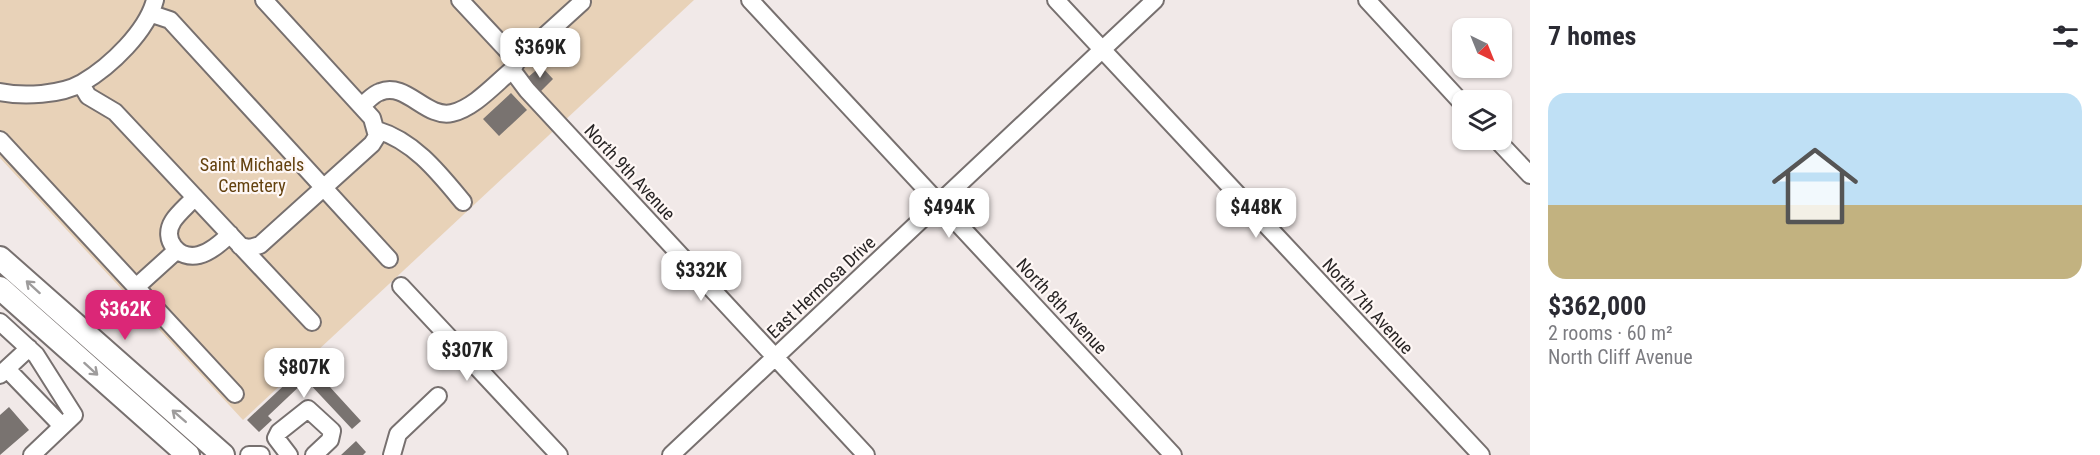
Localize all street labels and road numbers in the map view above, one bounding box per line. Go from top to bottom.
street label: North 9th Avenue [580,120,680,224]
street label: East Hermosa Drive [763,232,879,342]
street label: North 8th Avenue [1012,254,1112,358]
street label: North 7th Avenue [1318,254,1418,358]

